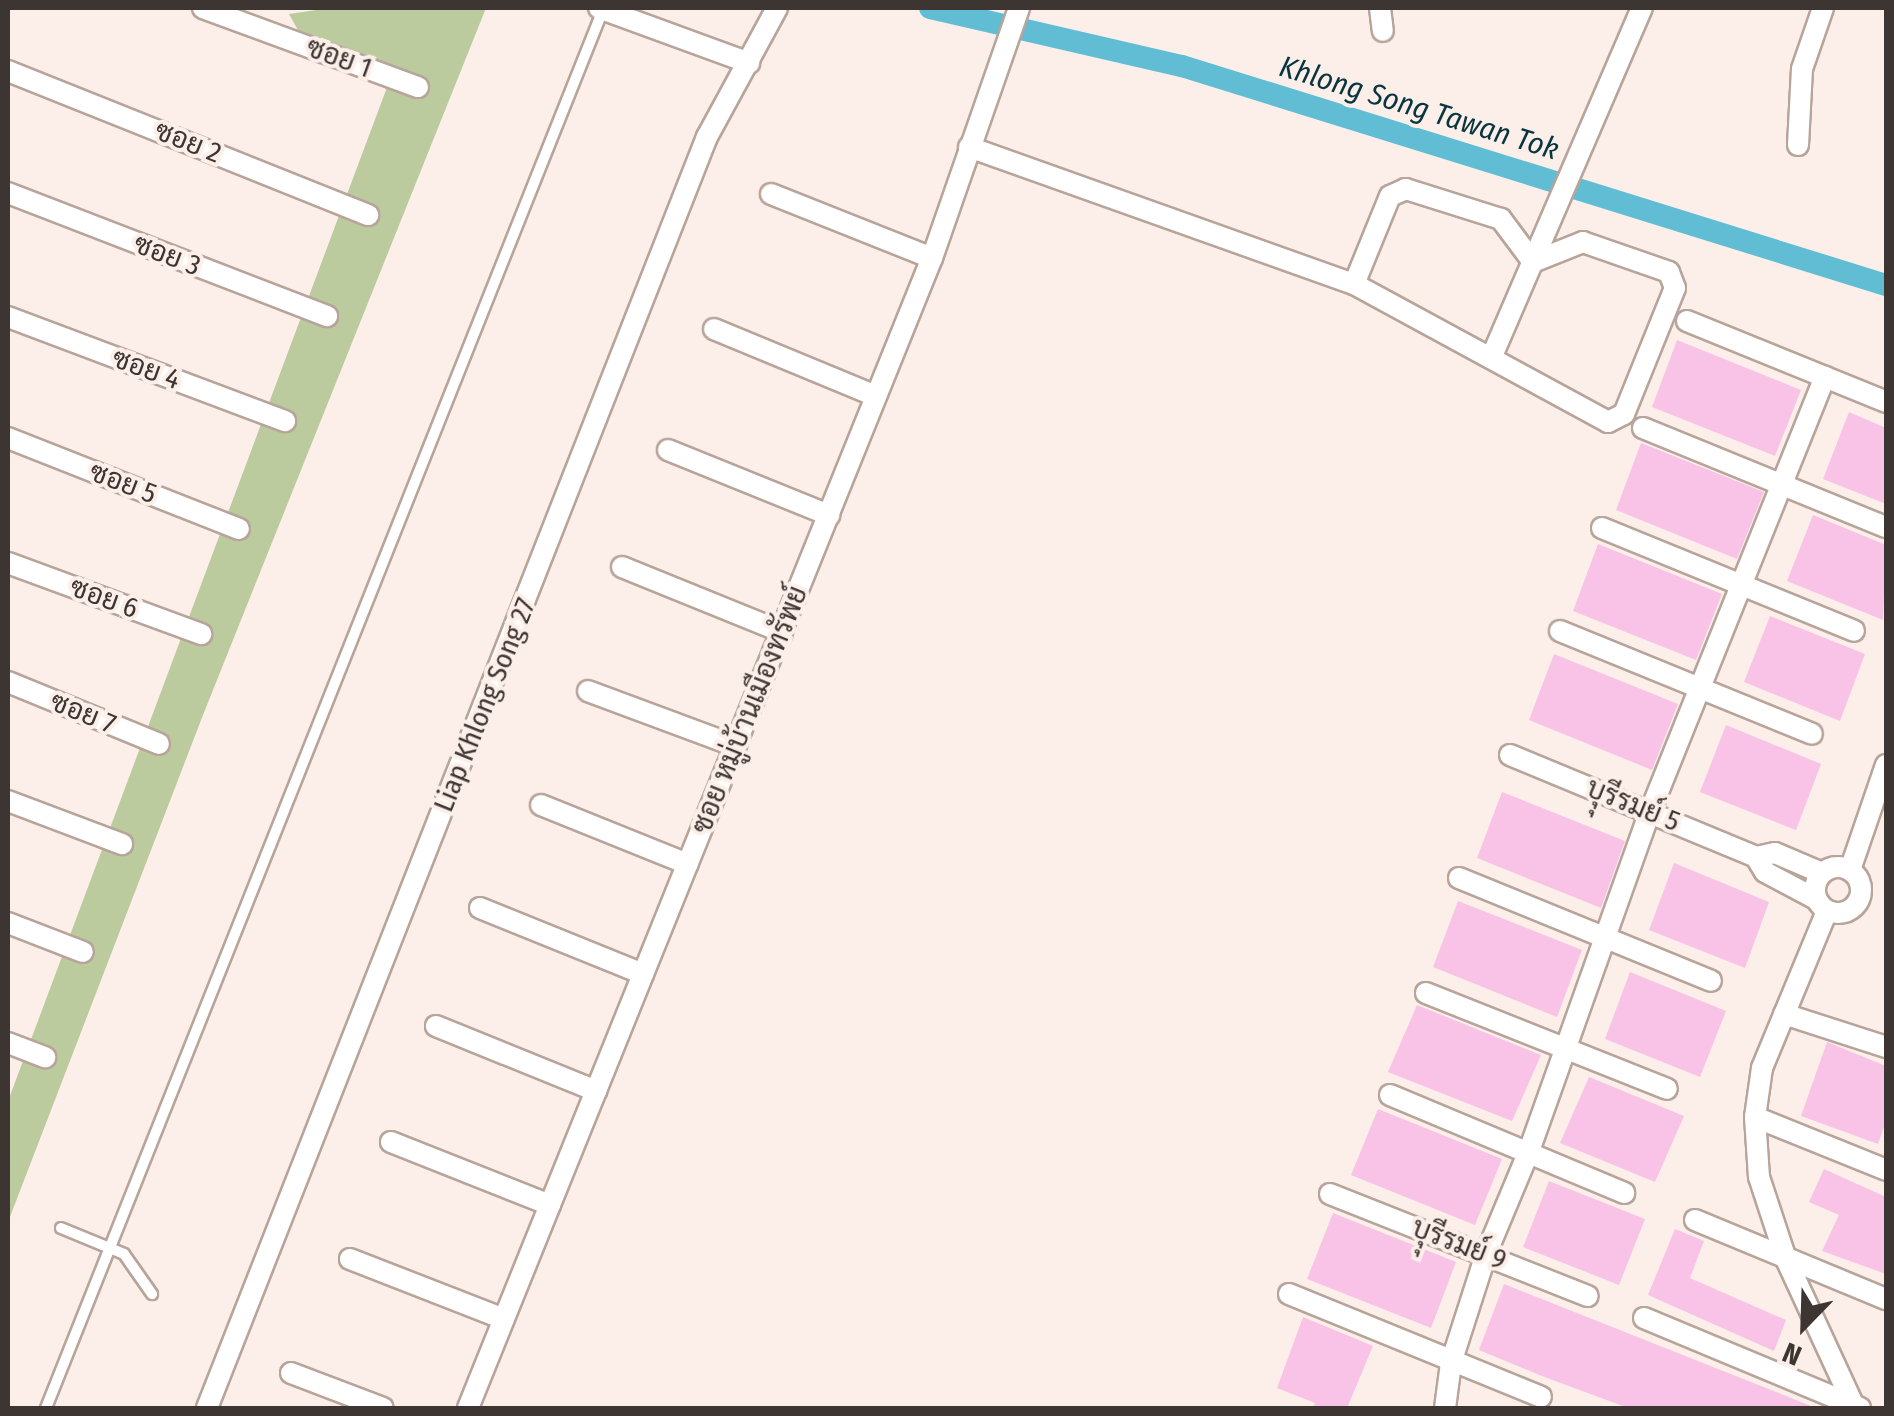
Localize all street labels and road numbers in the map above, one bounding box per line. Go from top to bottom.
street label: ซอย 1 [302,31,376,85]
street label: ซอย 2 [150,114,226,170]
street label: ซอย 3 [129,227,205,283]
street label: ซอย 4 [107,341,185,397]
street label: ซอย 5 [85,455,161,511]
street label: ซอย 6 [65,570,143,626]
street label: ซอย หมู่บ้านเมืองทรัพย์ [685,581,815,839]
street label: Liap Khlong Song 27 [427,593,543,817]
street label: ซอย 7 [45,685,121,741]
street label: บุุรีรมย์ 5 [1581,771,1685,839]
street label: บุุรีรมย์ 9 [1407,1211,1511,1277]

